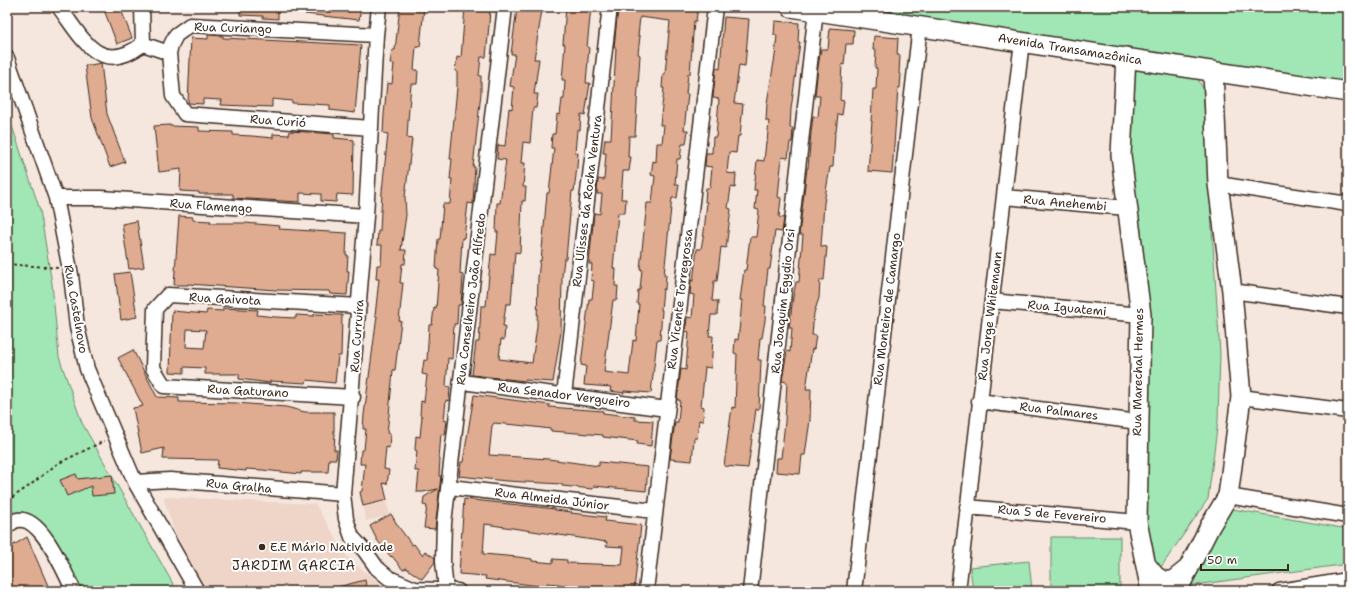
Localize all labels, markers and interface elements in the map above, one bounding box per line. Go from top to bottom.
street label: Rua Curiango [194,19,272,37]
street label: Avenida Transamazônica [997,30,1144,68]
street label: Rua Curió [250,111,306,131]
street label: Rua Ulisses da Rocha Ventura [568,113,606,288]
street label: Rua Anehembi [1023,191,1107,215]
street label: Rua Flamengo [169,195,253,217]
street label: Rua Conselheiro João Alfredo [452,212,490,386]
street label: Rua Vicente Torregrossa [663,227,697,370]
street label: Rua Joaquim Egydio Orsi [767,228,799,374]
street label: Rua Monteiro de Camargo [870,232,904,386]
street label: Rua Jorge Whitemann [974,251,1006,381]
street label: Rua Castelnovo [60,263,92,355]
street label: Rua Gaivota [189,289,262,309]
street label: Rua Iguatemi [1027,297,1107,319]
street label: Rua Curruíra [346,298,368,373]
street label: Rua Marechal Hermes [1129,308,1147,436]
street label: Rua Senador Vergueiro [497,379,631,411]
street label: Rua Gaturano [207,381,289,401]
street label: Rua Palmares [1019,398,1099,424]
street label: Rua Gralha [205,475,273,497]
street label: Rua Almeida Júnior [494,484,610,514]
street label: Rua 5 de Fevereiro [997,501,1107,527]
place label: E.E Mário Natividade [270,539,394,555]
marker: E.E Mário Natividade [257,542,267,552]
scale bar [1201,546,1288,572]
text: 50 m [1207,552,1237,568]
district label: JARDIM GARCIA [232,557,356,574]

